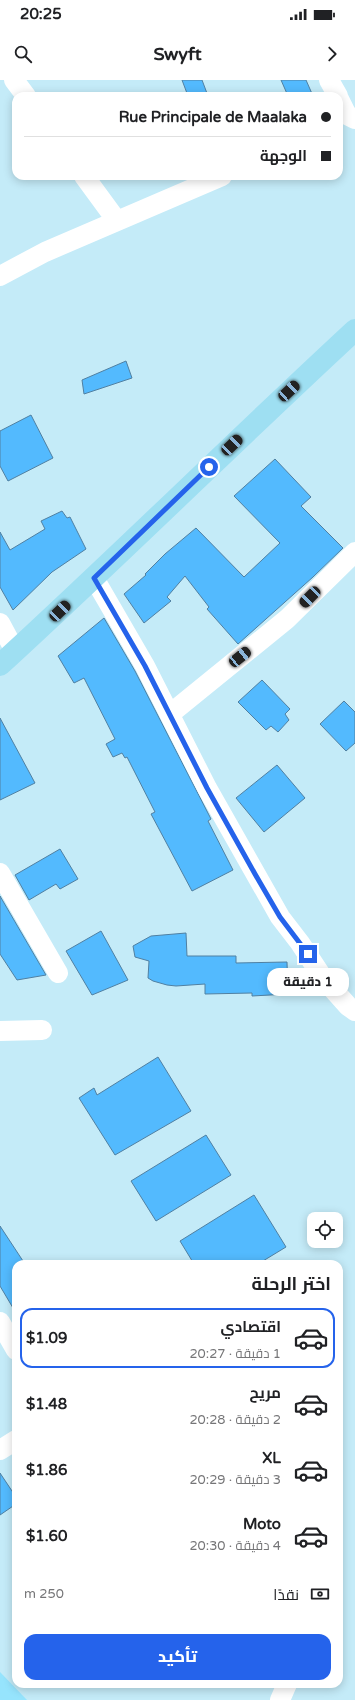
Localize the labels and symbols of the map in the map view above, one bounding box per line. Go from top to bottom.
car [276,378,302,404]
car [219,432,245,458]
route start [200,458,218,476]
car [297,584,323,610]
car [47,598,73,624]
car [227,645,253,669]
route end [299,945,317,963]
callout: 1 دقيقة [267,968,349,996]

